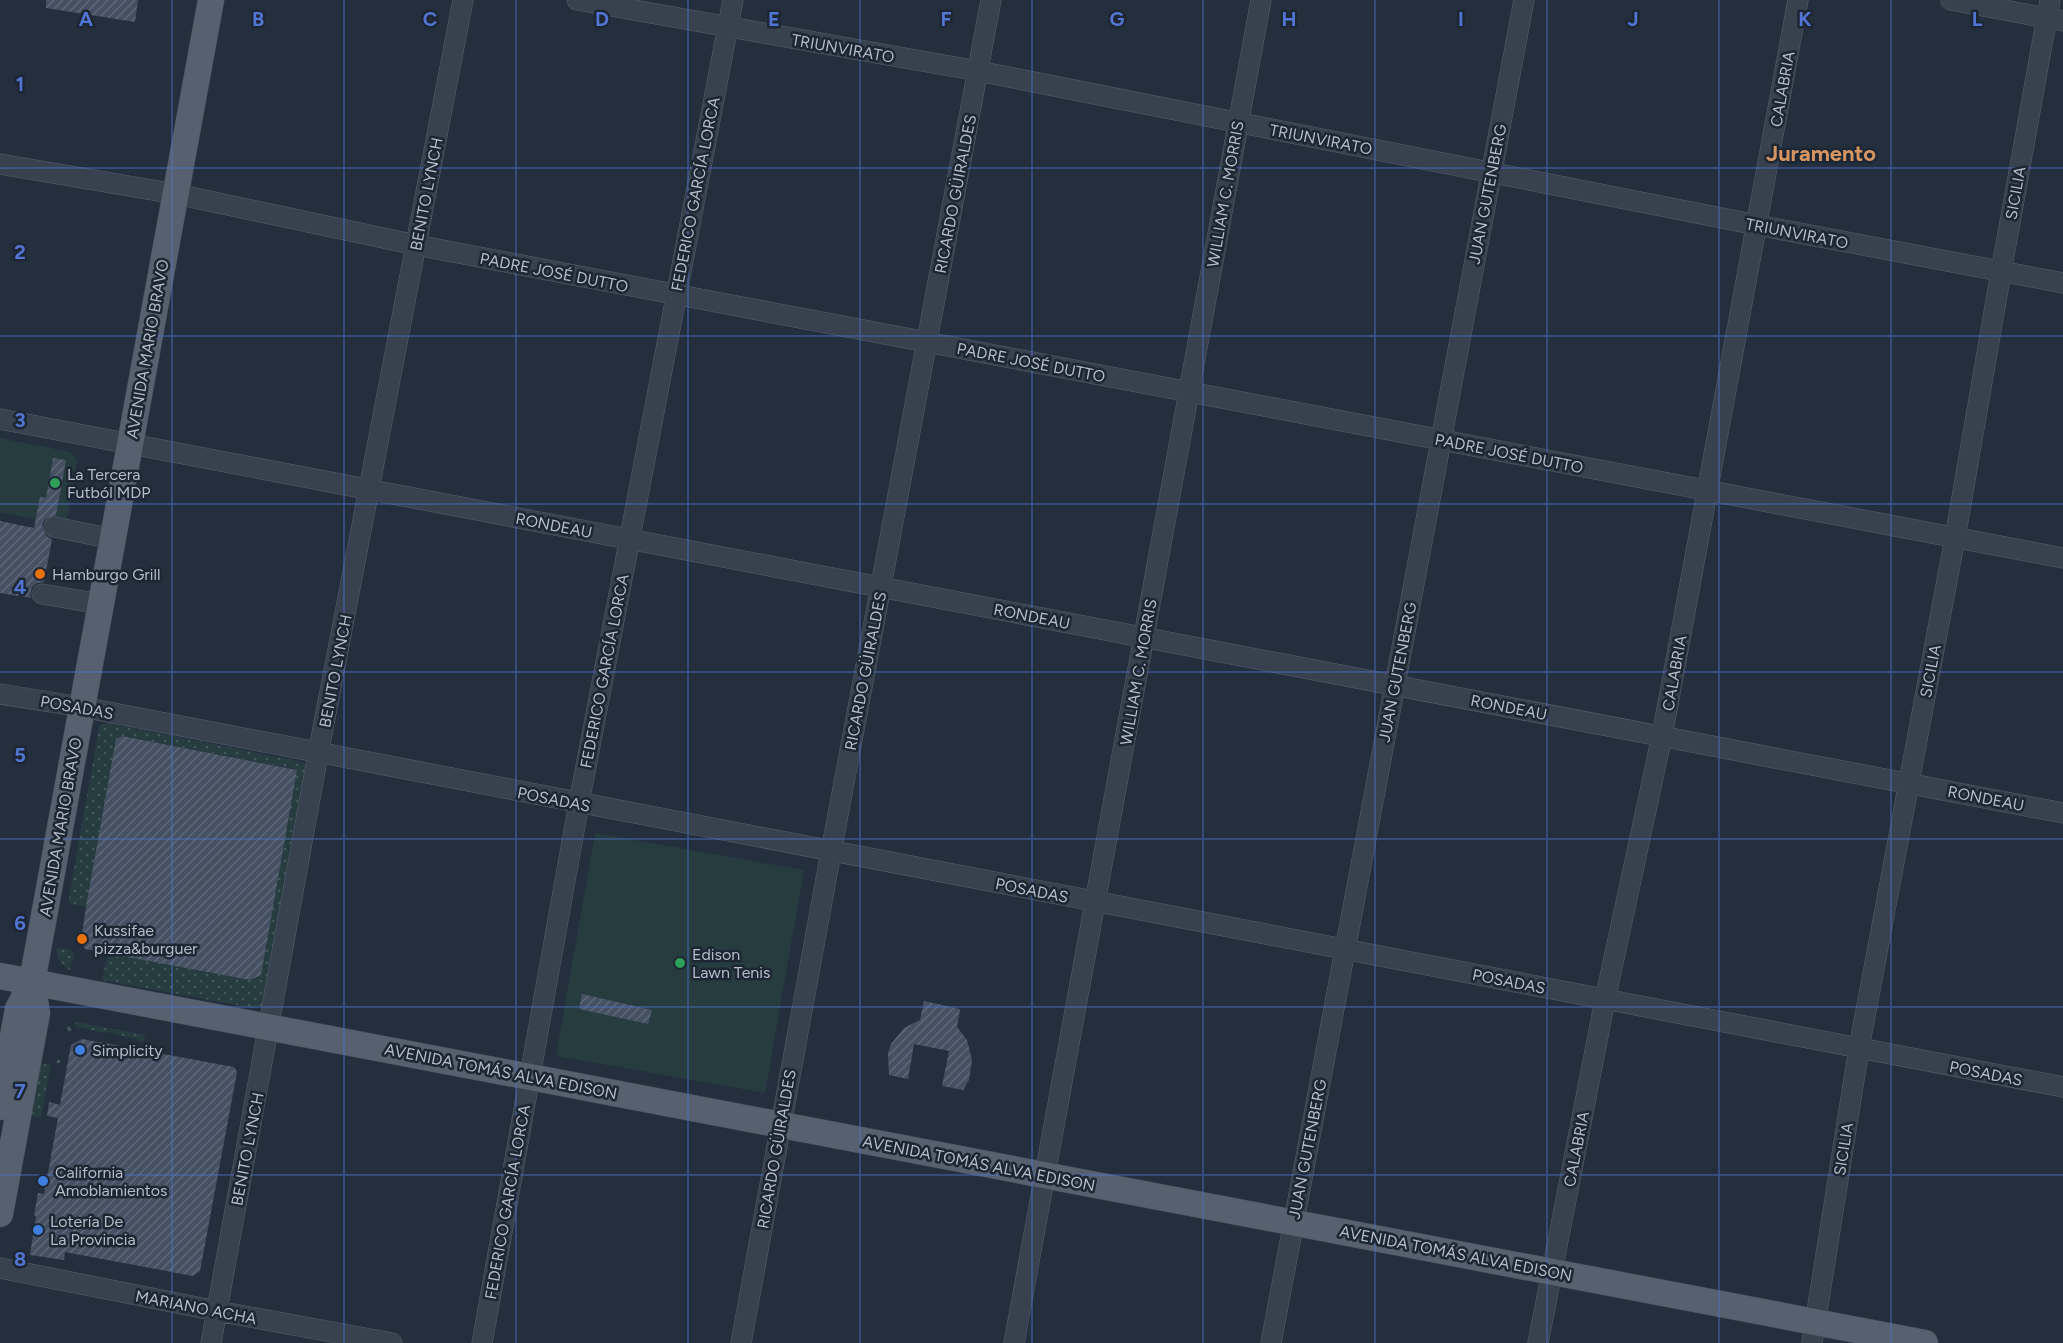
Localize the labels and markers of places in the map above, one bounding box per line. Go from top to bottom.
place label: La Tercera Futból MDP [67,465,150,502]
marker: La Tercera Futból MDP [48,476,62,490]
place label: Hamburgo Grill [52,565,160,584]
marker: Hamburgo Grill [33,567,47,581]
place label: Kussifae pizza&burguer [94,921,198,958]
marker: Kussifae pizza&burguer [75,932,89,946]
place label: Edison Lawn Tenis [692,945,770,982]
marker: Edison Lawn Tenis [673,956,687,970]
place label: Simplicity [92,1041,163,1060]
marker: Simplicity [73,1043,87,1057]
place label: California Amoblamientos [55,1163,168,1200]
marker: California Amoblamientos [36,1174,50,1188]
place label: Lotería De La Provincia [50,1212,136,1249]
marker: Lotería De La Provincia [31,1223,45,1237]

